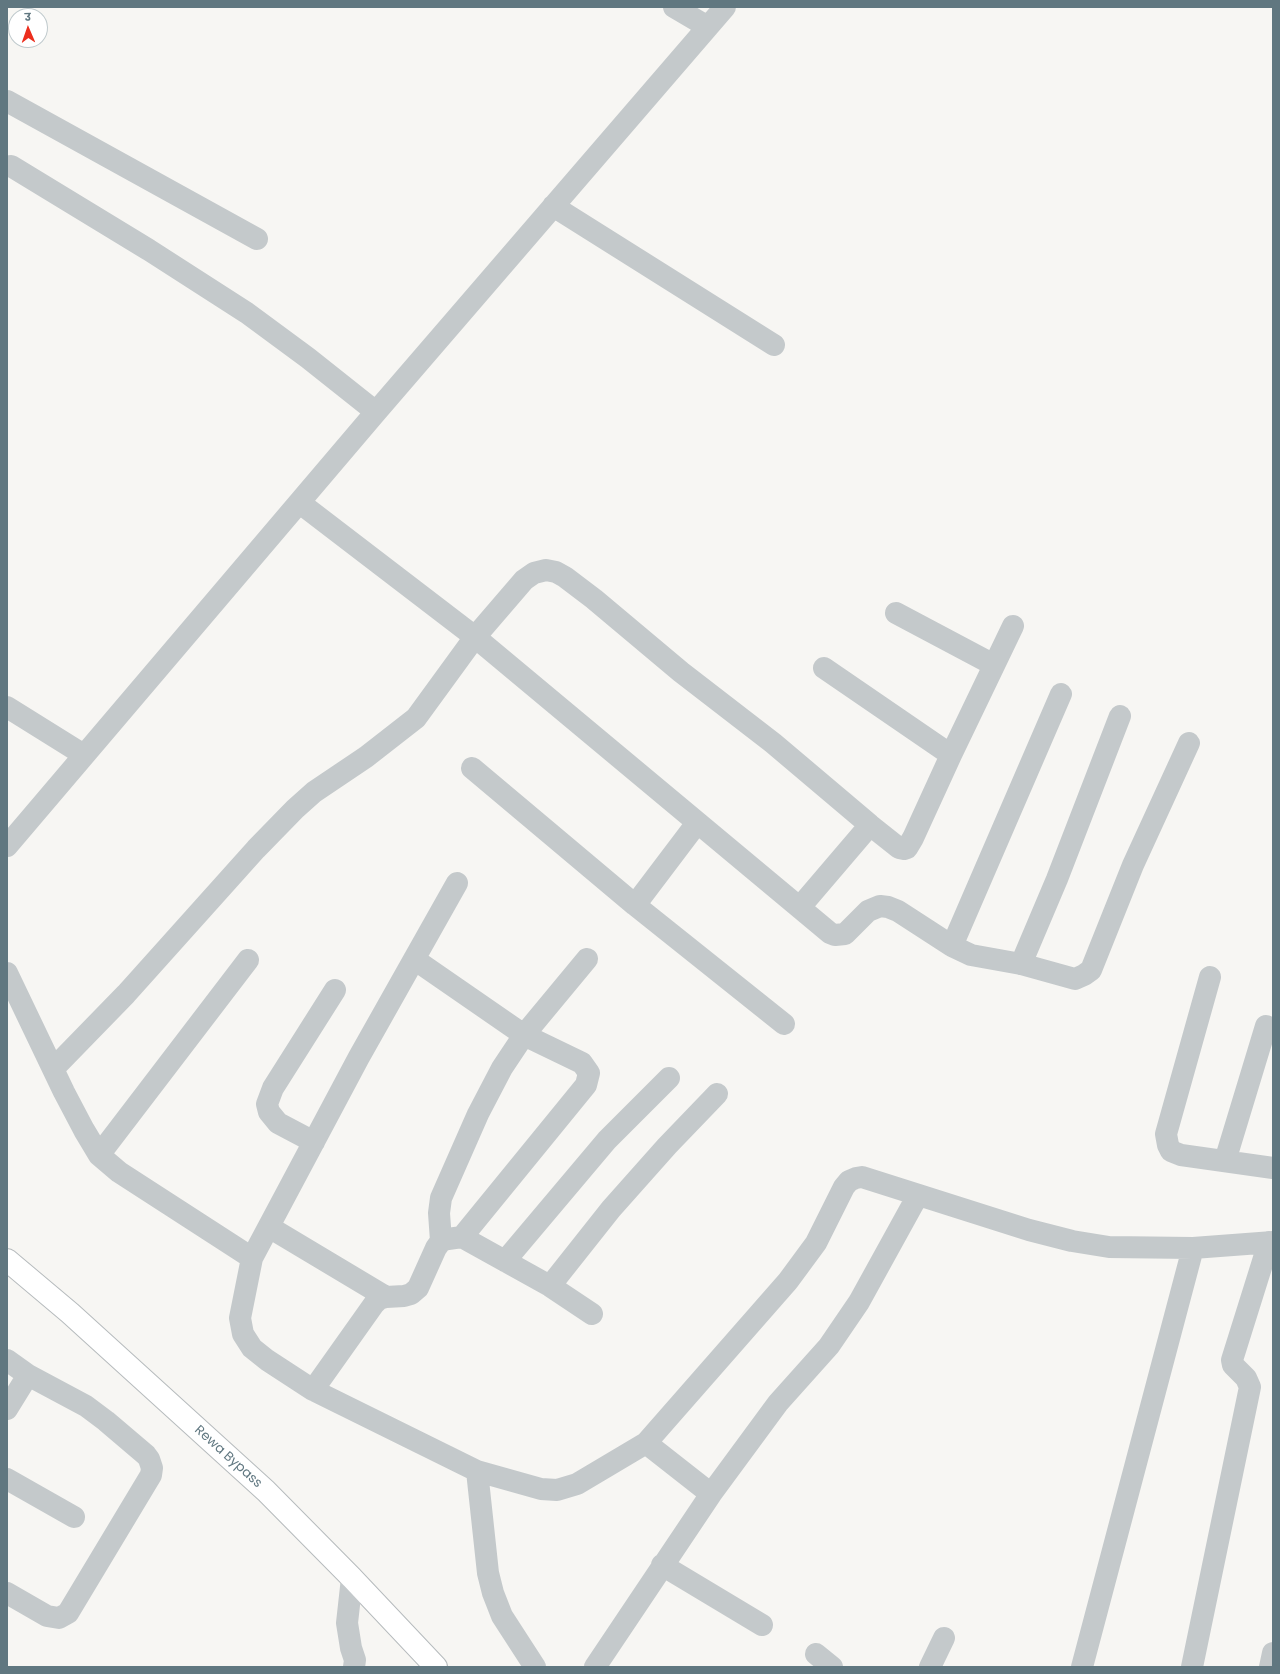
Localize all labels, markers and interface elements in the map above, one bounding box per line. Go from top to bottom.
north arrow [8,8,48,48]
text: उ [24,9,31,25]
street label: Rewa Bypass [191,1423,265,1491]

